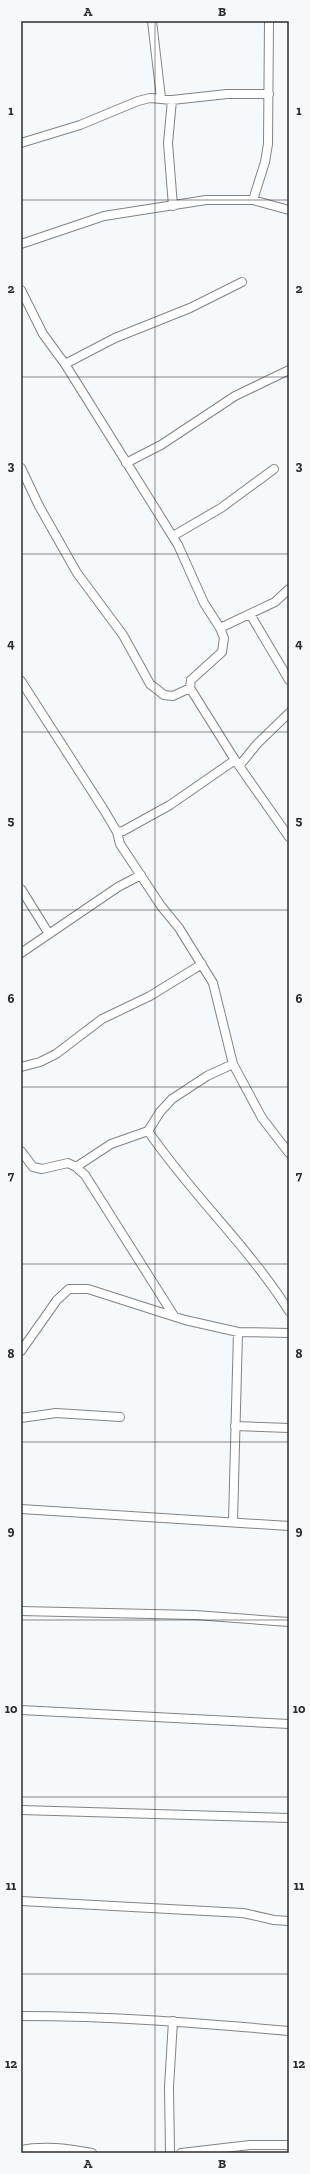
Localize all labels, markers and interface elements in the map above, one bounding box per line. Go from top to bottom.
text: A [84,4,93,19]
text: B [218,4,226,19]
text: 1 [8,103,14,118]
text: 1 [296,103,302,118]
text: 2 [8,281,15,296]
text: 2 [296,281,303,296]
text: 3 [8,458,15,473]
text: 3 [296,458,303,473]
text: 4 [7,636,15,651]
text: 4 [295,636,303,651]
text: 5 [8,813,15,828]
text: 5 [296,813,303,828]
text: 6 [8,991,15,1006]
text: 6 [296,991,303,1006]
text: 7 [8,1168,15,1183]
text: 7 [296,1168,303,1183]
text: 8 [7,1346,15,1361]
text: 8 [295,1346,303,1361]
text: 9 [8,1523,15,1538]
text: 9 [296,1523,303,1538]
text: 10 [5,1701,18,1716]
text: 10 [293,1701,306,1716]
text: 11 [6,1878,17,1893]
text: 11 [294,1878,305,1893]
text: 12 [5,2056,17,2071]
text: 12 [293,2056,305,2071]
text: A [84,2156,93,2171]
text: B [218,2156,226,2171]

